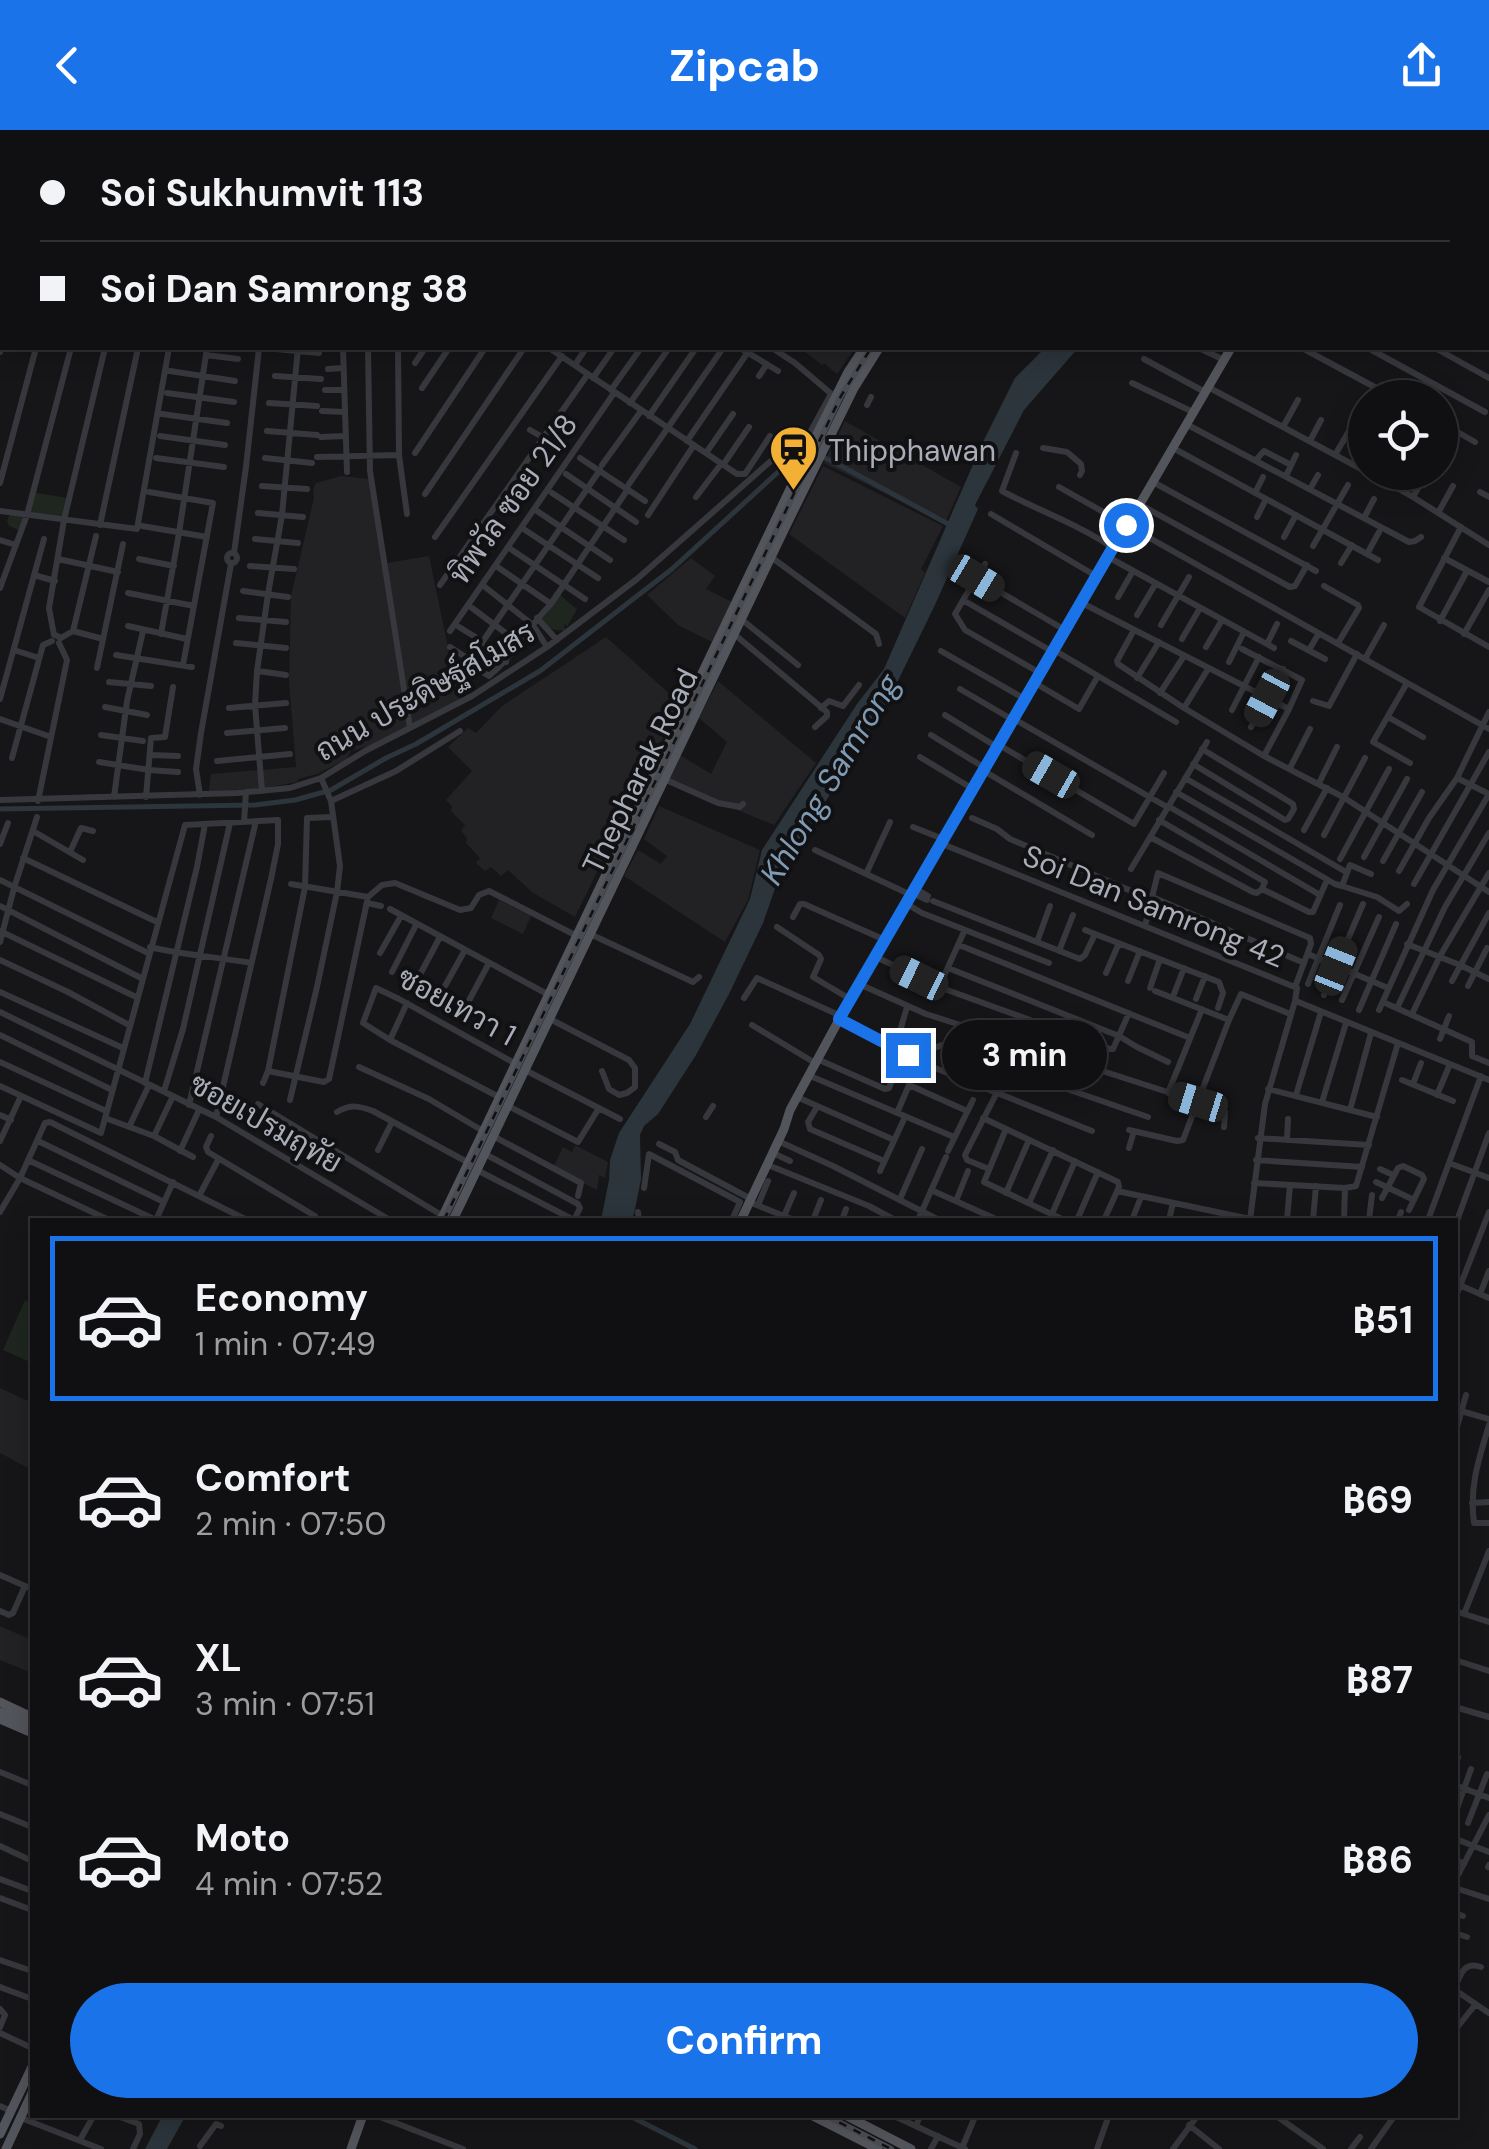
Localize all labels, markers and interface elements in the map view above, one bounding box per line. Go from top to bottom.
text: Zipcab [669,36,820,95]
icon: back [40,38,95,93]
icon: share [1394,38,1449,93]
text: Soi Sukhumvit 113 [100,168,424,218]
text: Soi Dan Samrong 38 [100,264,468,314]
map controls [1348,380,1458,490]
button: locate [1348,380,1458,490]
street label: ทิพวัล ซอย 21/8 [440,406,586,592]
station icon: Thipphawan [767,424,819,492]
place label: Thipphawan [828,431,996,470]
route start [1104,503,1149,548]
car [943,550,1009,606]
street label: ถนน ประดิษฐ์สโมสร [308,612,542,771]
street label: Thepharak Road [573,662,707,880]
water label: Khlong Samrong [750,664,910,892]
car [1240,664,1294,732]
car [1018,747,1084,803]
street label: Soi Dan Samrong 42 [1017,836,1291,976]
car [1311,933,1361,999]
car [885,951,953,1005]
street label: ซอยเทวา 1 [391,958,523,1054]
callout: 3 min [943,1020,1108,1090]
route end [886,1033,931,1078]
text: 3 min [982,1034,1067,1076]
street label: ซอยเปรมฤทัย [183,1064,349,1182]
car [1165,1079,1231,1125]
text: Economy [195,1273,368,1323]
icon: car [75,1274,165,1364]
text: ฿51 [1353,1295,1413,1345]
text: 1 min · 07:49 [195,1323,376,1365]
text: Comfort [195,1453,351,1503]
icon: car [75,1454,165,1544]
text: ฿69 [1343,1475,1413,1525]
text: 2 min · 07:50 [195,1503,386,1545]
text: XL [195,1633,242,1683]
icon: car [75,1634,165,1724]
text: ฿87 [1346,1655,1413,1705]
text: 3 min · 07:51 [195,1683,375,1725]
text: Moto [195,1813,290,1863]
icon: car [75,1814,165,1904]
text: ฿86 [1342,1835,1413,1885]
text: 4 min · 07:52 [195,1863,383,1905]
button: Confirm [70,1983,1418,2098]

